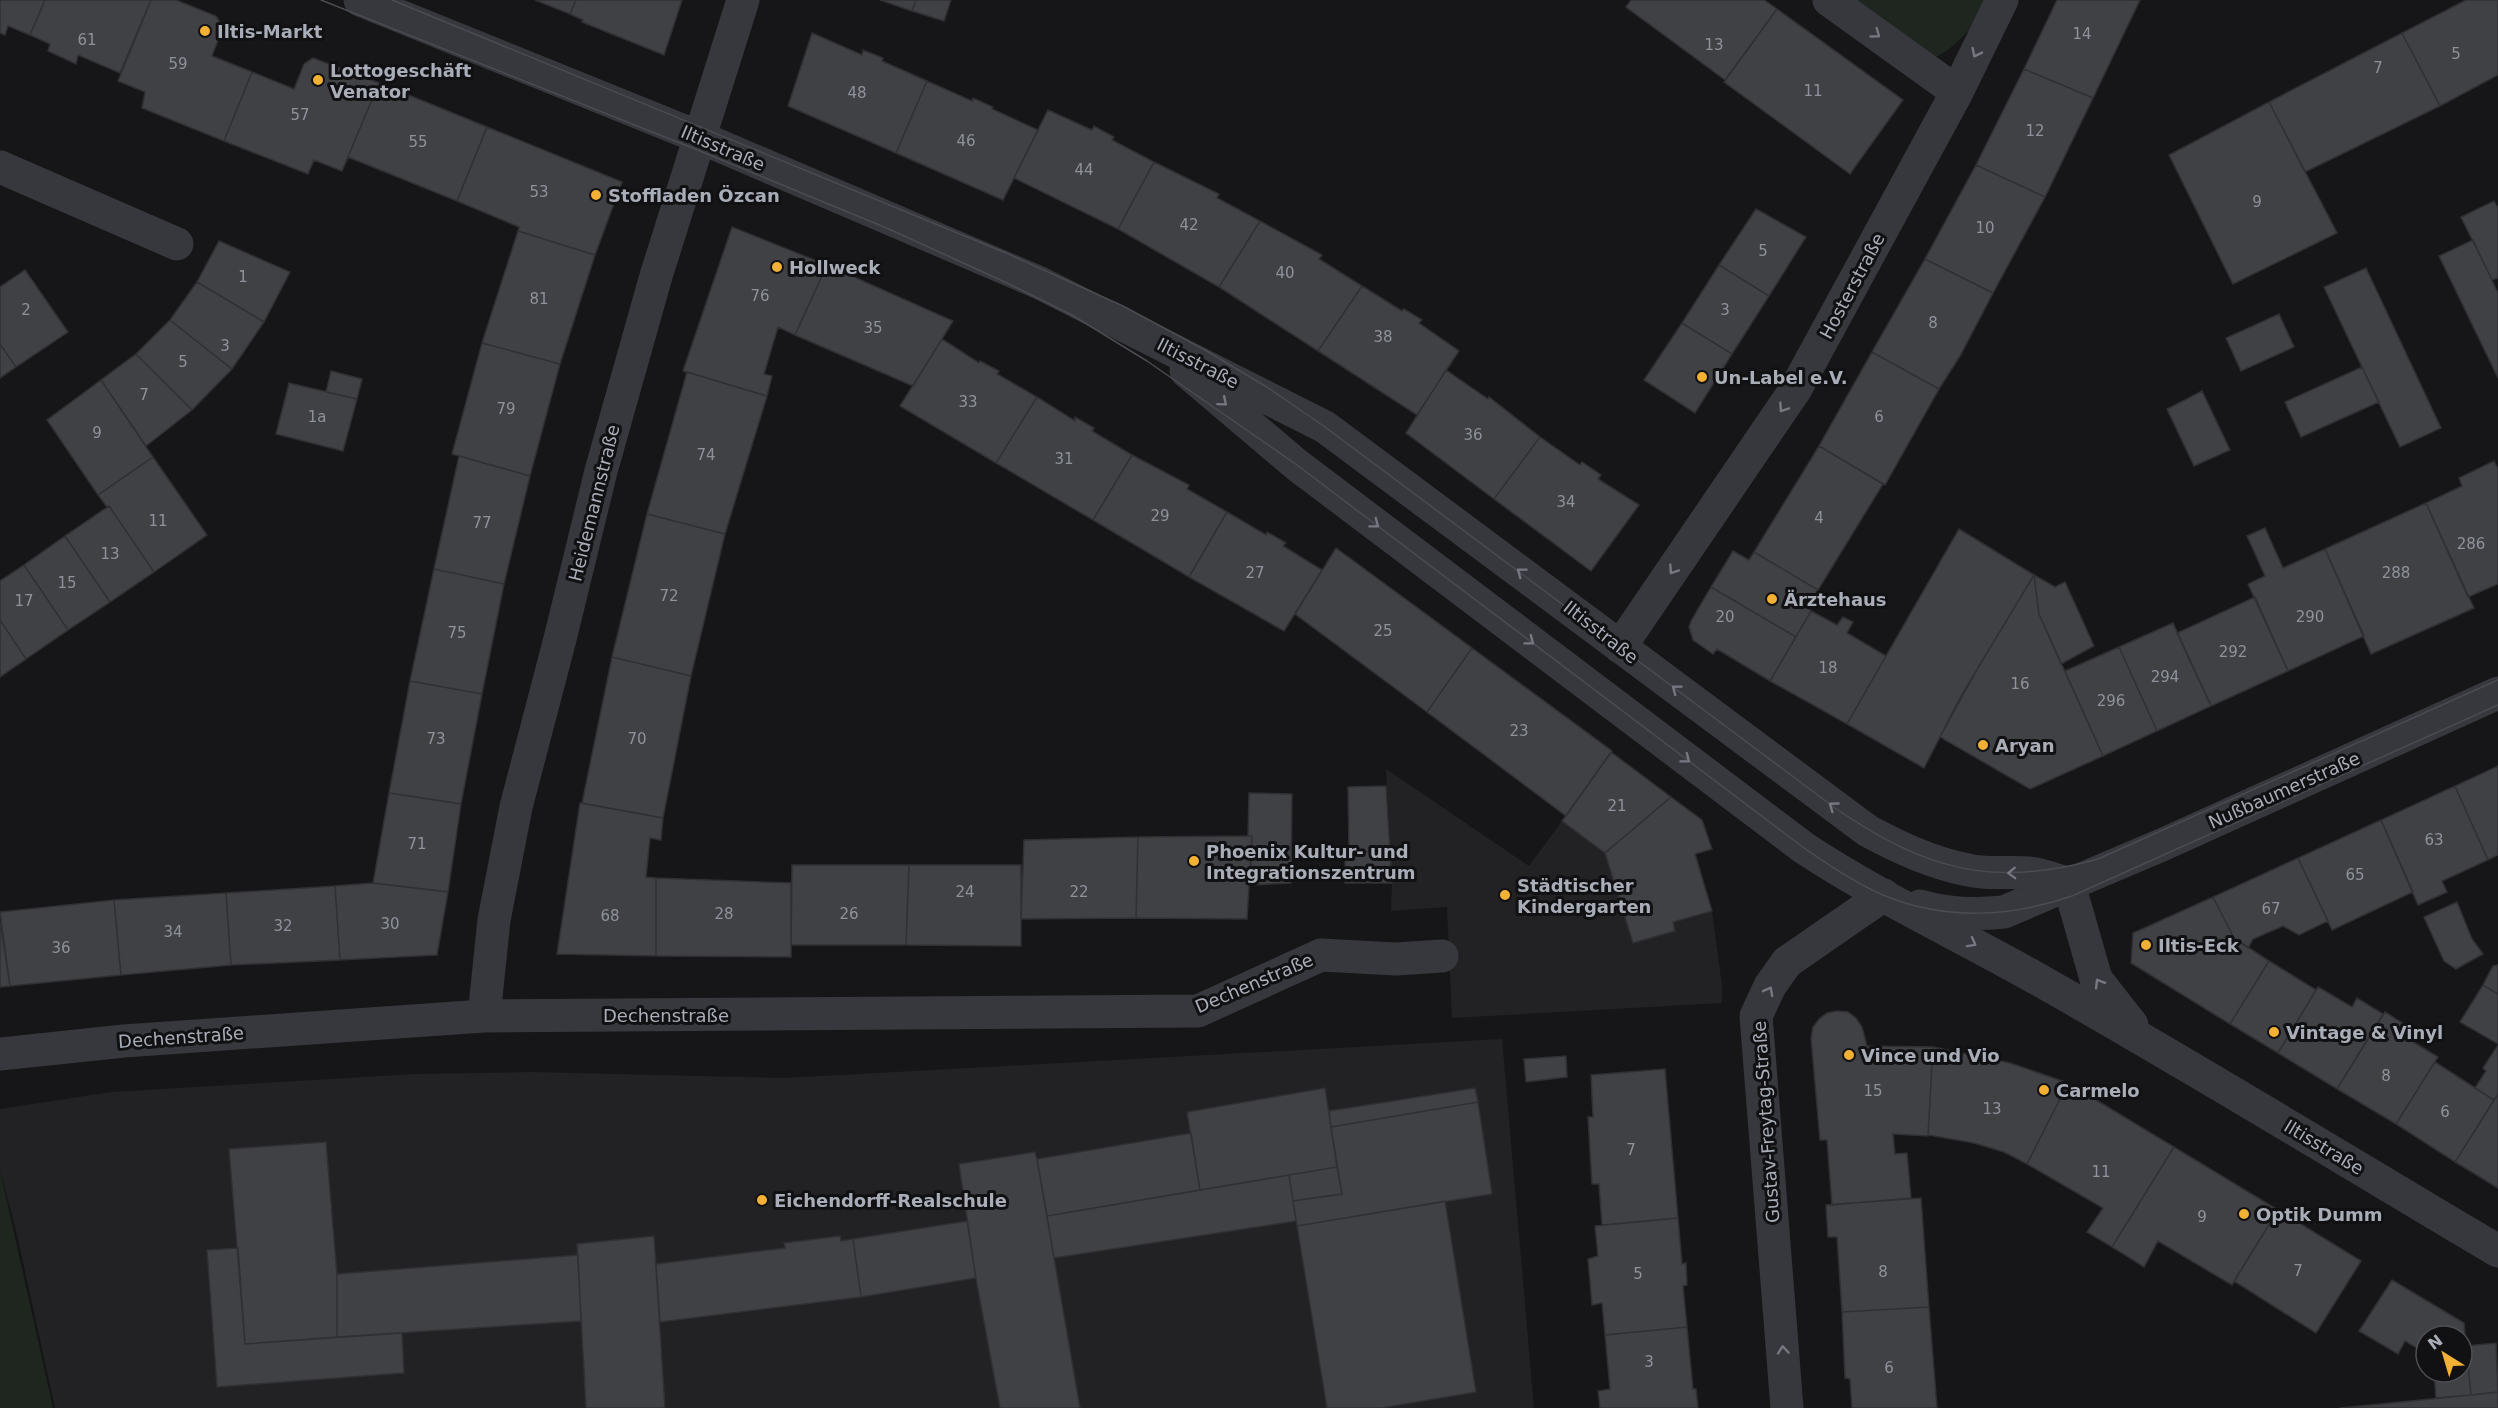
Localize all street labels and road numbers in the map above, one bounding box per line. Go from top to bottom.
street label: Iltisstraße [678,121,768,175]
street label: Hosterstraße [1815,230,1889,342]
street label: Iltisstraße [1154,333,1242,393]
street label: Heidemannstraße [564,422,624,584]
street label: Iltisstraße [1559,596,1643,668]
street label: Nußbaumerstraße [2205,747,2363,833]
street label: Dechenstraße [1192,949,1316,1017]
street label: Dechenstraße [603,1005,729,1026]
street label: Gustav-Freytag-Straße [1748,1020,1784,1224]
street label: Dechenstraße [117,1022,245,1052]
street label: Iltisstraße [2280,1115,2368,1179]

